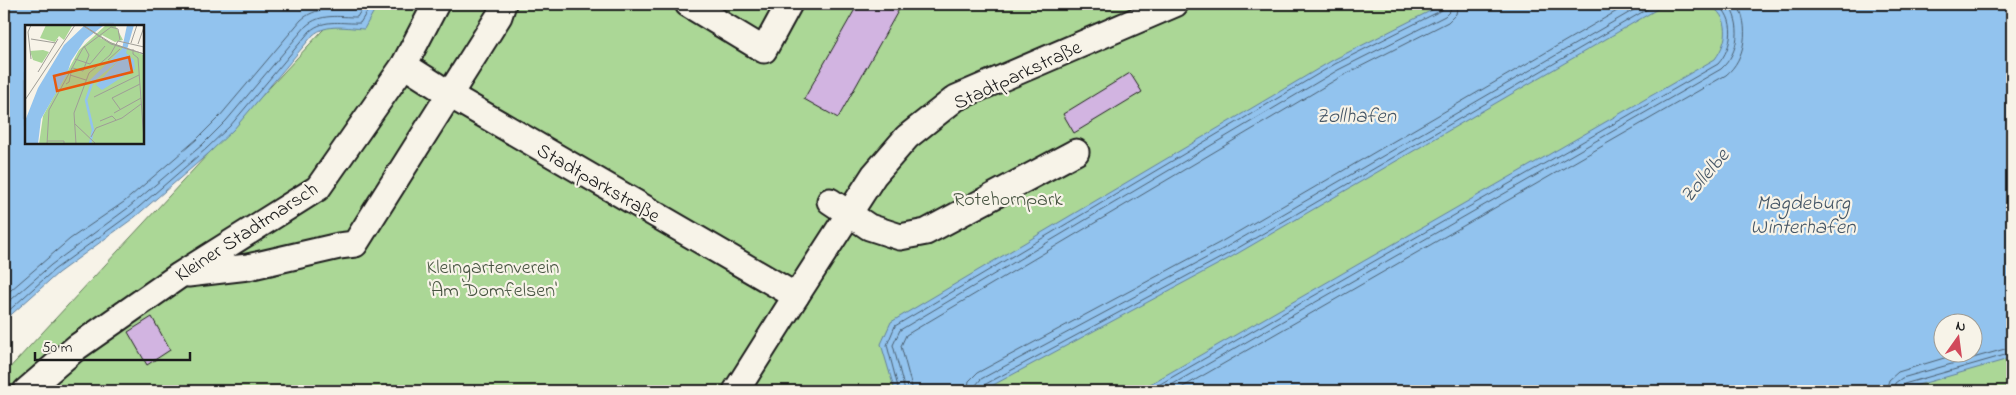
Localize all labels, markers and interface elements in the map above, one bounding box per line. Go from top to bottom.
inset map [25,25,144,144]
street label: Stadtparkstraße [949,34,1087,119]
water label: Zollhafen [1316,102,1397,132]
street label: Stadtparkstraße [531,137,665,231]
water label: Zollelbe [1674,141,1738,210]
street label: Kleiner Stadtmarsch [170,176,324,290]
park label: Rotehornpark [953,186,1063,215]
water label: Magdeburg Winterhafen [1750,189,1856,243]
park label: Kleingartenverein 'Am Domfelsen' [427,254,560,306]
north arrow [1934,312,1984,362]
text: N [1954,316,1968,338]
scale bar [35,330,190,362]
text: 50 m [42,337,73,359]

